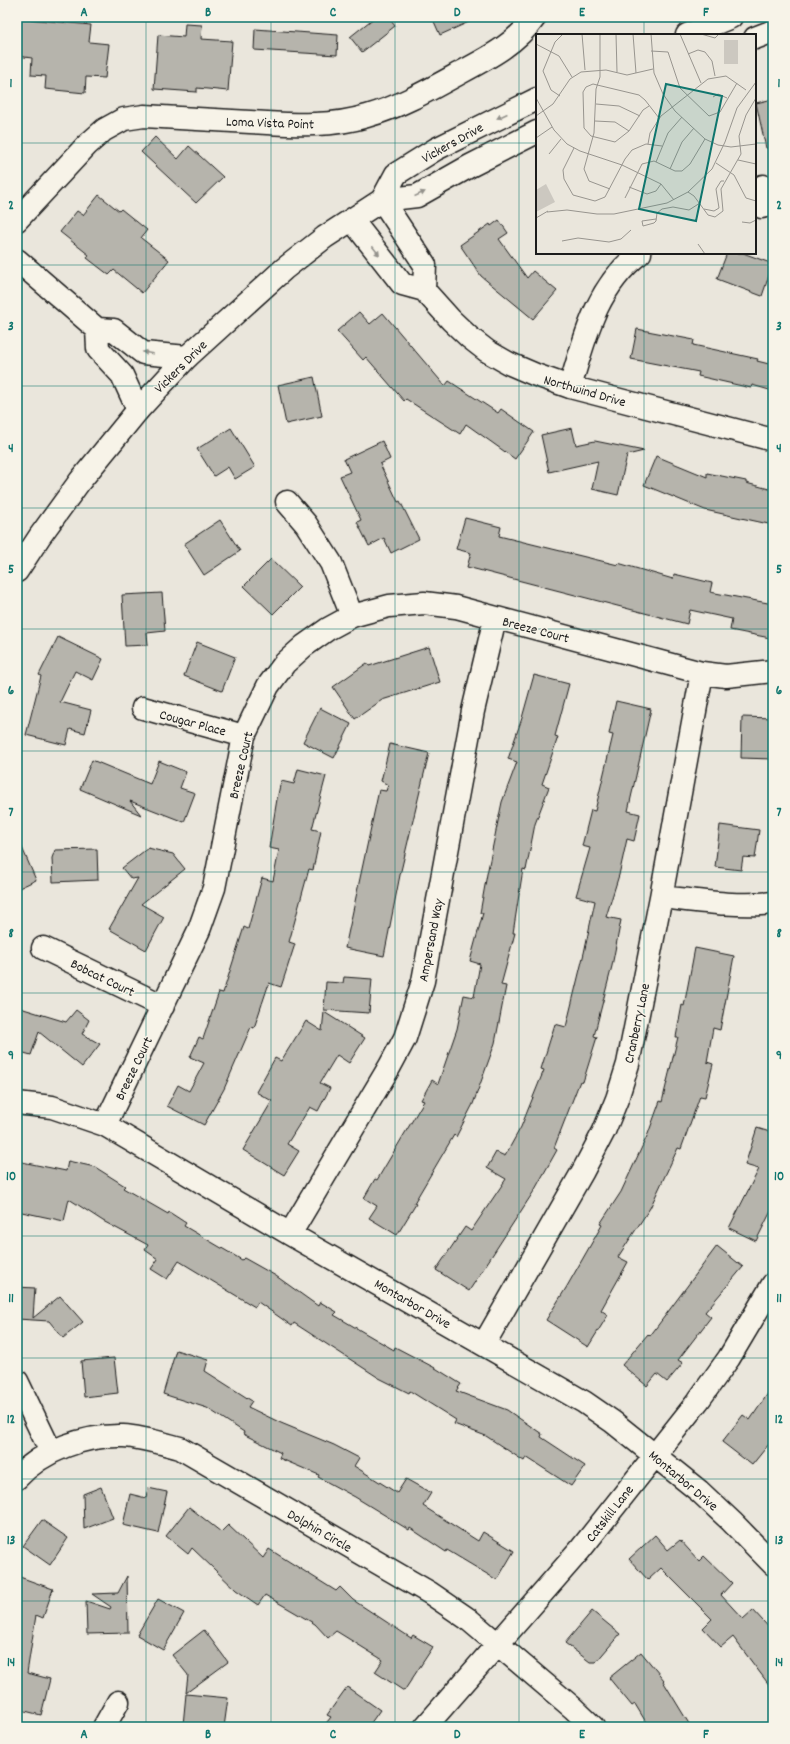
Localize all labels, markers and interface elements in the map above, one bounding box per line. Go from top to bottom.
text: A [80,4,88,23]
text: B [205,4,211,23]
text: C [330,4,337,23]
text: D [454,4,461,23]
text: E [579,4,586,23]
text: F [703,4,709,23]
inset map [536,34,756,254]
text: 1 [10,75,13,94]
text: 1 [778,75,781,94]
street label: Loma Vista Point [225,112,314,136]
one-way arrow [496,113,507,119]
street label: Vickers Drive [418,118,488,169]
one-way arrow [414,190,426,197]
text: 2 [8,197,14,216]
text: 2 [776,197,782,216]
one-way arrow [372,245,380,256]
text: 3 [8,318,14,337]
text: 3 [776,318,782,337]
street label: Vickers Drive [150,336,213,399]
one-way arrow [142,350,155,356]
street label: Northwind Drive [541,371,628,413]
text: 4 [8,440,14,459]
text: 4 [776,440,782,459]
text: 5 [8,561,14,580]
text: 5 [776,561,782,580]
street label: Breeze Court [500,612,571,649]
text: 6 [8,682,15,701]
text: 6 [776,682,783,701]
street label: Cougar Place [157,705,228,742]
street label: Breeze Court [225,730,259,801]
text: 7 [9,804,14,823]
text: 7 [777,804,782,823]
street label: Ampersand Way [414,897,450,984]
text: 8 [8,925,14,944]
text: 8 [776,925,782,944]
street label: Bobcat Court [67,955,138,1003]
street label: Cranberry Lane [620,981,656,1065]
street label: Breeze Court [111,1034,159,1104]
text: 9 [8,1047,14,1066]
text: 9 [776,1047,782,1066]
text: 10 [6,1168,16,1187]
text: 10 [774,1168,784,1187]
street label: Montarbor Drive [370,1275,454,1335]
text: 11 [8,1290,14,1309]
text: 11 [776,1290,782,1309]
text: 12 [7,1411,16,1430]
text: 12 [775,1411,784,1430]
street label: Montarbor Drive [644,1446,722,1517]
street label: Catskill Lane [582,1481,639,1547]
street label: Dolphin Circle [283,1505,355,1558]
text: 13 [7,1532,16,1551]
text: 13 [775,1532,784,1551]
text: 14 [7,1654,15,1673]
text: 14 [775,1654,783,1673]
text: A [80,1726,88,1744]
text: B [205,1726,211,1744]
text: C [330,1726,337,1744]
text: D [454,1726,461,1744]
text: E [579,1726,586,1744]
text: F [703,1726,709,1744]

